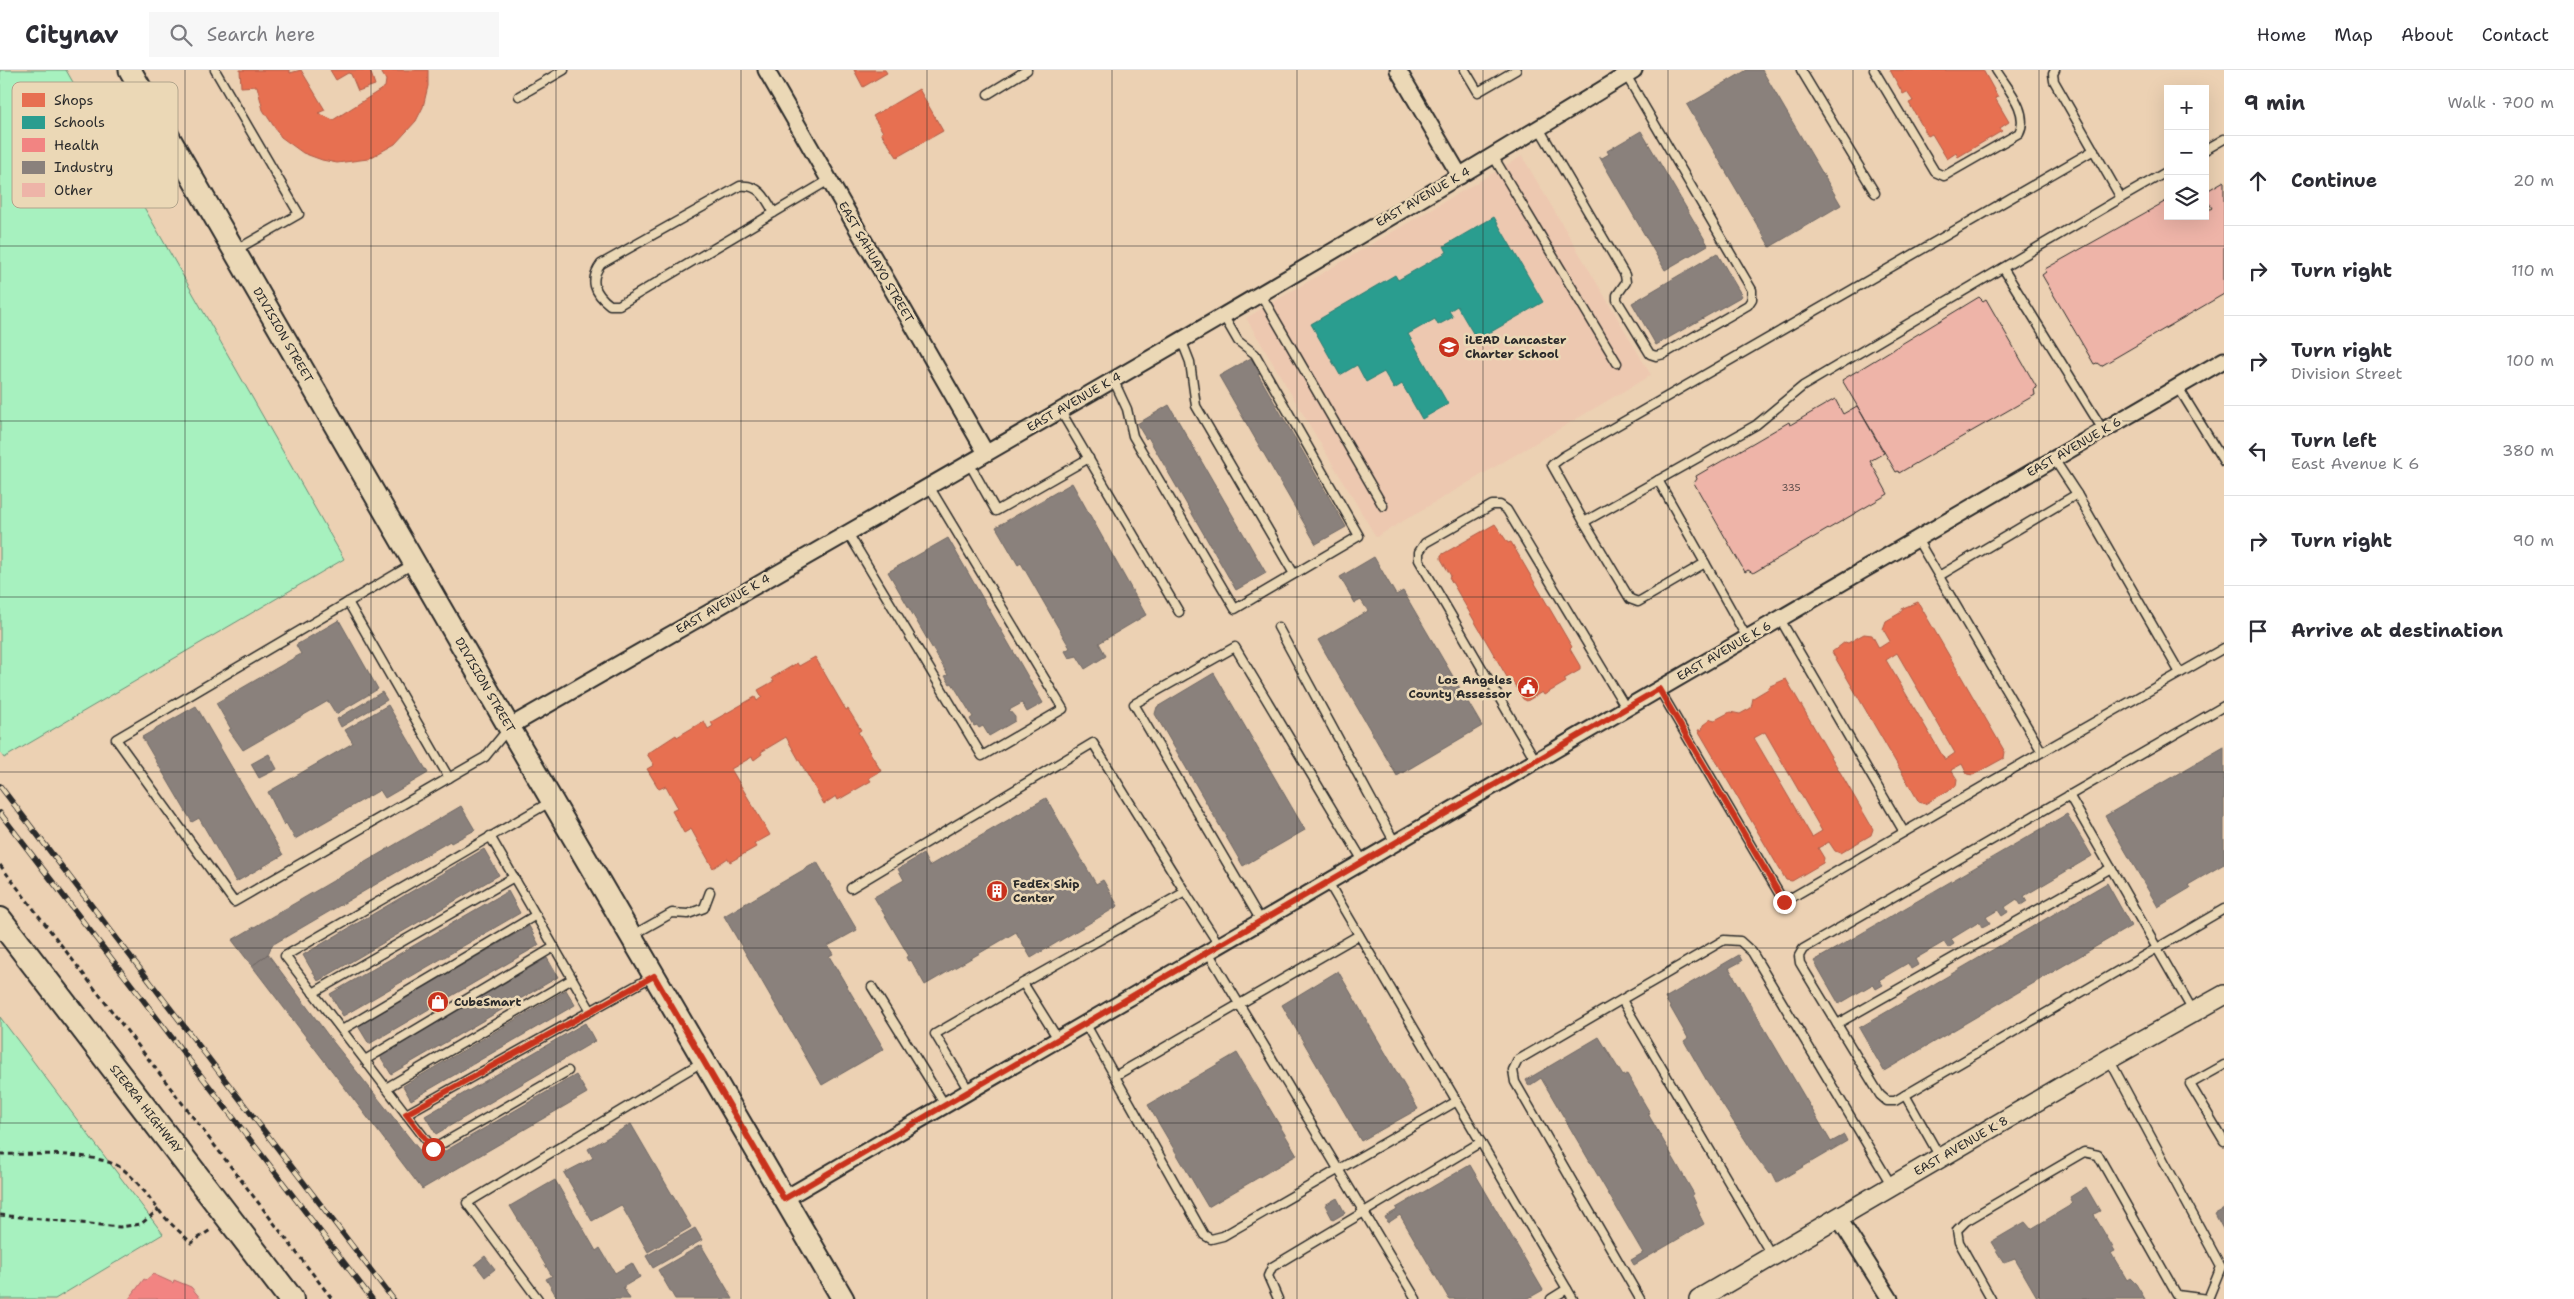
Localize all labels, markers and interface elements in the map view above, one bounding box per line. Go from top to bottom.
search box [149,12,499,57]
text: Citynav [25,19,119,51]
icon: search [167,21,195,49]
text: Search here [207,22,315,47]
text: Home [2257,23,2306,47]
text: Map [2334,23,2373,47]
text: About [2401,23,2454,47]
text: Contact [2482,23,2549,47]
legend [12,82,178,208]
map controls [2164,85,2209,220]
button: + [2164,85,2209,130]
text: 9 min [2244,89,2305,117]
text: Shops [54,91,93,109]
text: Walk · 700 m [2448,92,2554,113]
text: Schools [54,113,105,131]
button: − [2164,130,2209,175]
text: Health [54,136,99,154]
text: Industry [54,158,113,176]
street label: EAST AVENUE K 4 [1373,163,1473,231]
icon: ahead [2244,167,2272,195]
text: Continue [2291,168,2377,193]
text: 20 m [2513,170,2554,191]
button: layers [2164,175,2209,220]
text: Other [54,181,93,199]
street label: EAST SAHUAYO STREET [835,199,918,326]
icon: right [2244,257,2272,285]
text: Turn right [2291,258,2392,283]
text: 110 m [2511,260,2554,281]
street label: DIVISION STREET [249,284,317,386]
place label: iLEAD Lancaster Charter School [1465,332,1567,362]
school or university icon: iLEAD Lancaster Charter School [1437,335,1461,359]
text: Turn right [2291,338,2392,363]
icon: right [2244,347,2272,375]
text: 100 m [2506,350,2554,371]
text: Division Street [2291,363,2403,384]
street label: EAST AVENUE K 4 [1024,368,1124,436]
street label: EAST AVENUE K 6 [2024,413,2124,481]
text: Turn left [2291,428,2377,453]
icon: left [2244,437,2272,465]
text: 380 m [2502,440,2554,461]
text: East Avenue K 6 [2291,453,2420,474]
house number: 335 [1781,481,1801,494]
icon: right [2244,527,2272,555]
text: Turn right [2291,528,2392,553]
text: 90 m [2513,530,2554,551]
street label: EAST AVENUE K 4 [673,570,773,638]
street label: EAST AVENUE K 6 [1674,617,1774,685]
icon: arrive [2244,617,2272,645]
text: Arrive at destination [2291,618,2503,643]
street label: DIVISION STREET [451,634,519,736]
place label: Los Angeles County Assessor [1409,672,1513,702]
public building icon: Los Angeles County Assessor [1516,675,1540,699]
place label: FedEx Ship Center [1013,876,1080,906]
building icon: FedEx Ship Center [985,879,1009,903]
route end [1773,891,1796,914]
shop icon: CubeSmart [426,990,450,1014]
place label: CubeSmart [454,994,521,1010]
street label: SIERRA HIGHWAY [106,1061,186,1158]
street label: EAST AVENUE K 8 [1911,1112,2011,1180]
route start [422,1138,445,1161]

